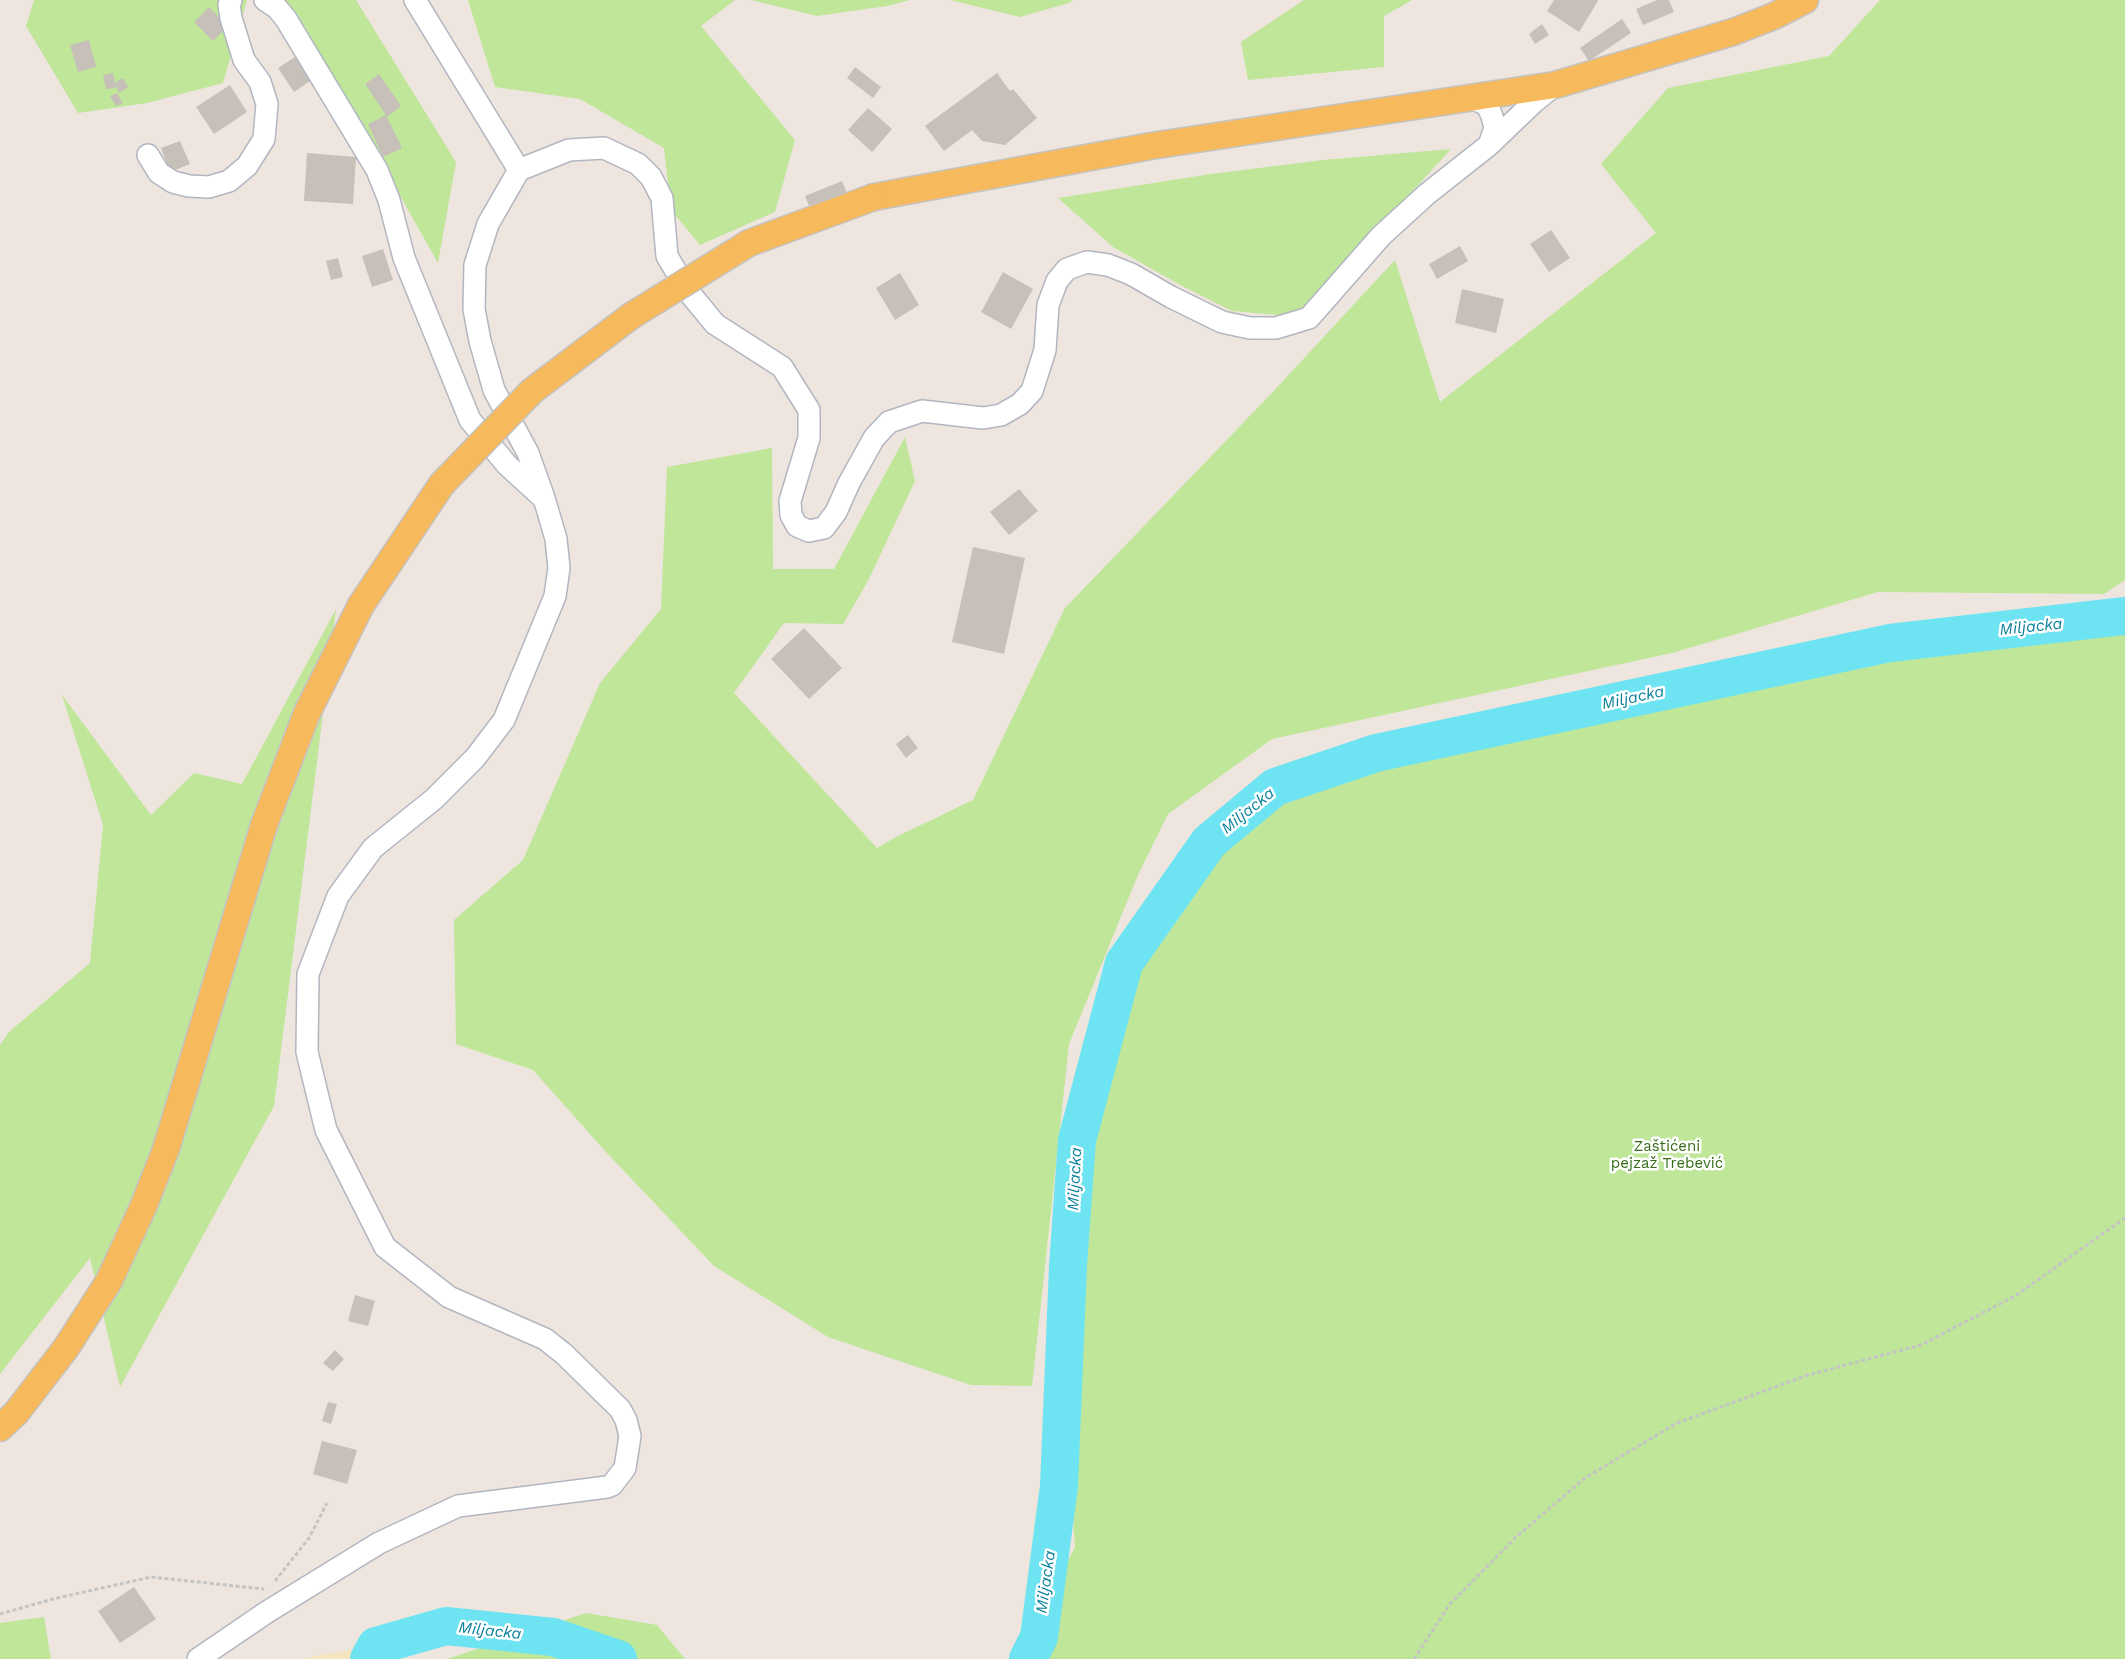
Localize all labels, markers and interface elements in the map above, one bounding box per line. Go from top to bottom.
water label: Miljacka [1999,614,2063,640]
water label: Miljacka [1600,682,1666,714]
water label: Miljacka [1217,784,1279,838]
park label: Zaštićeni pejzaž Trebević [1611,1138,1723,1173]
water label: Miljacka [1064,1147,1086,1211]
water label: Miljacka [1032,1549,1060,1615]
water label: Miljacka [458,1618,522,1644]

